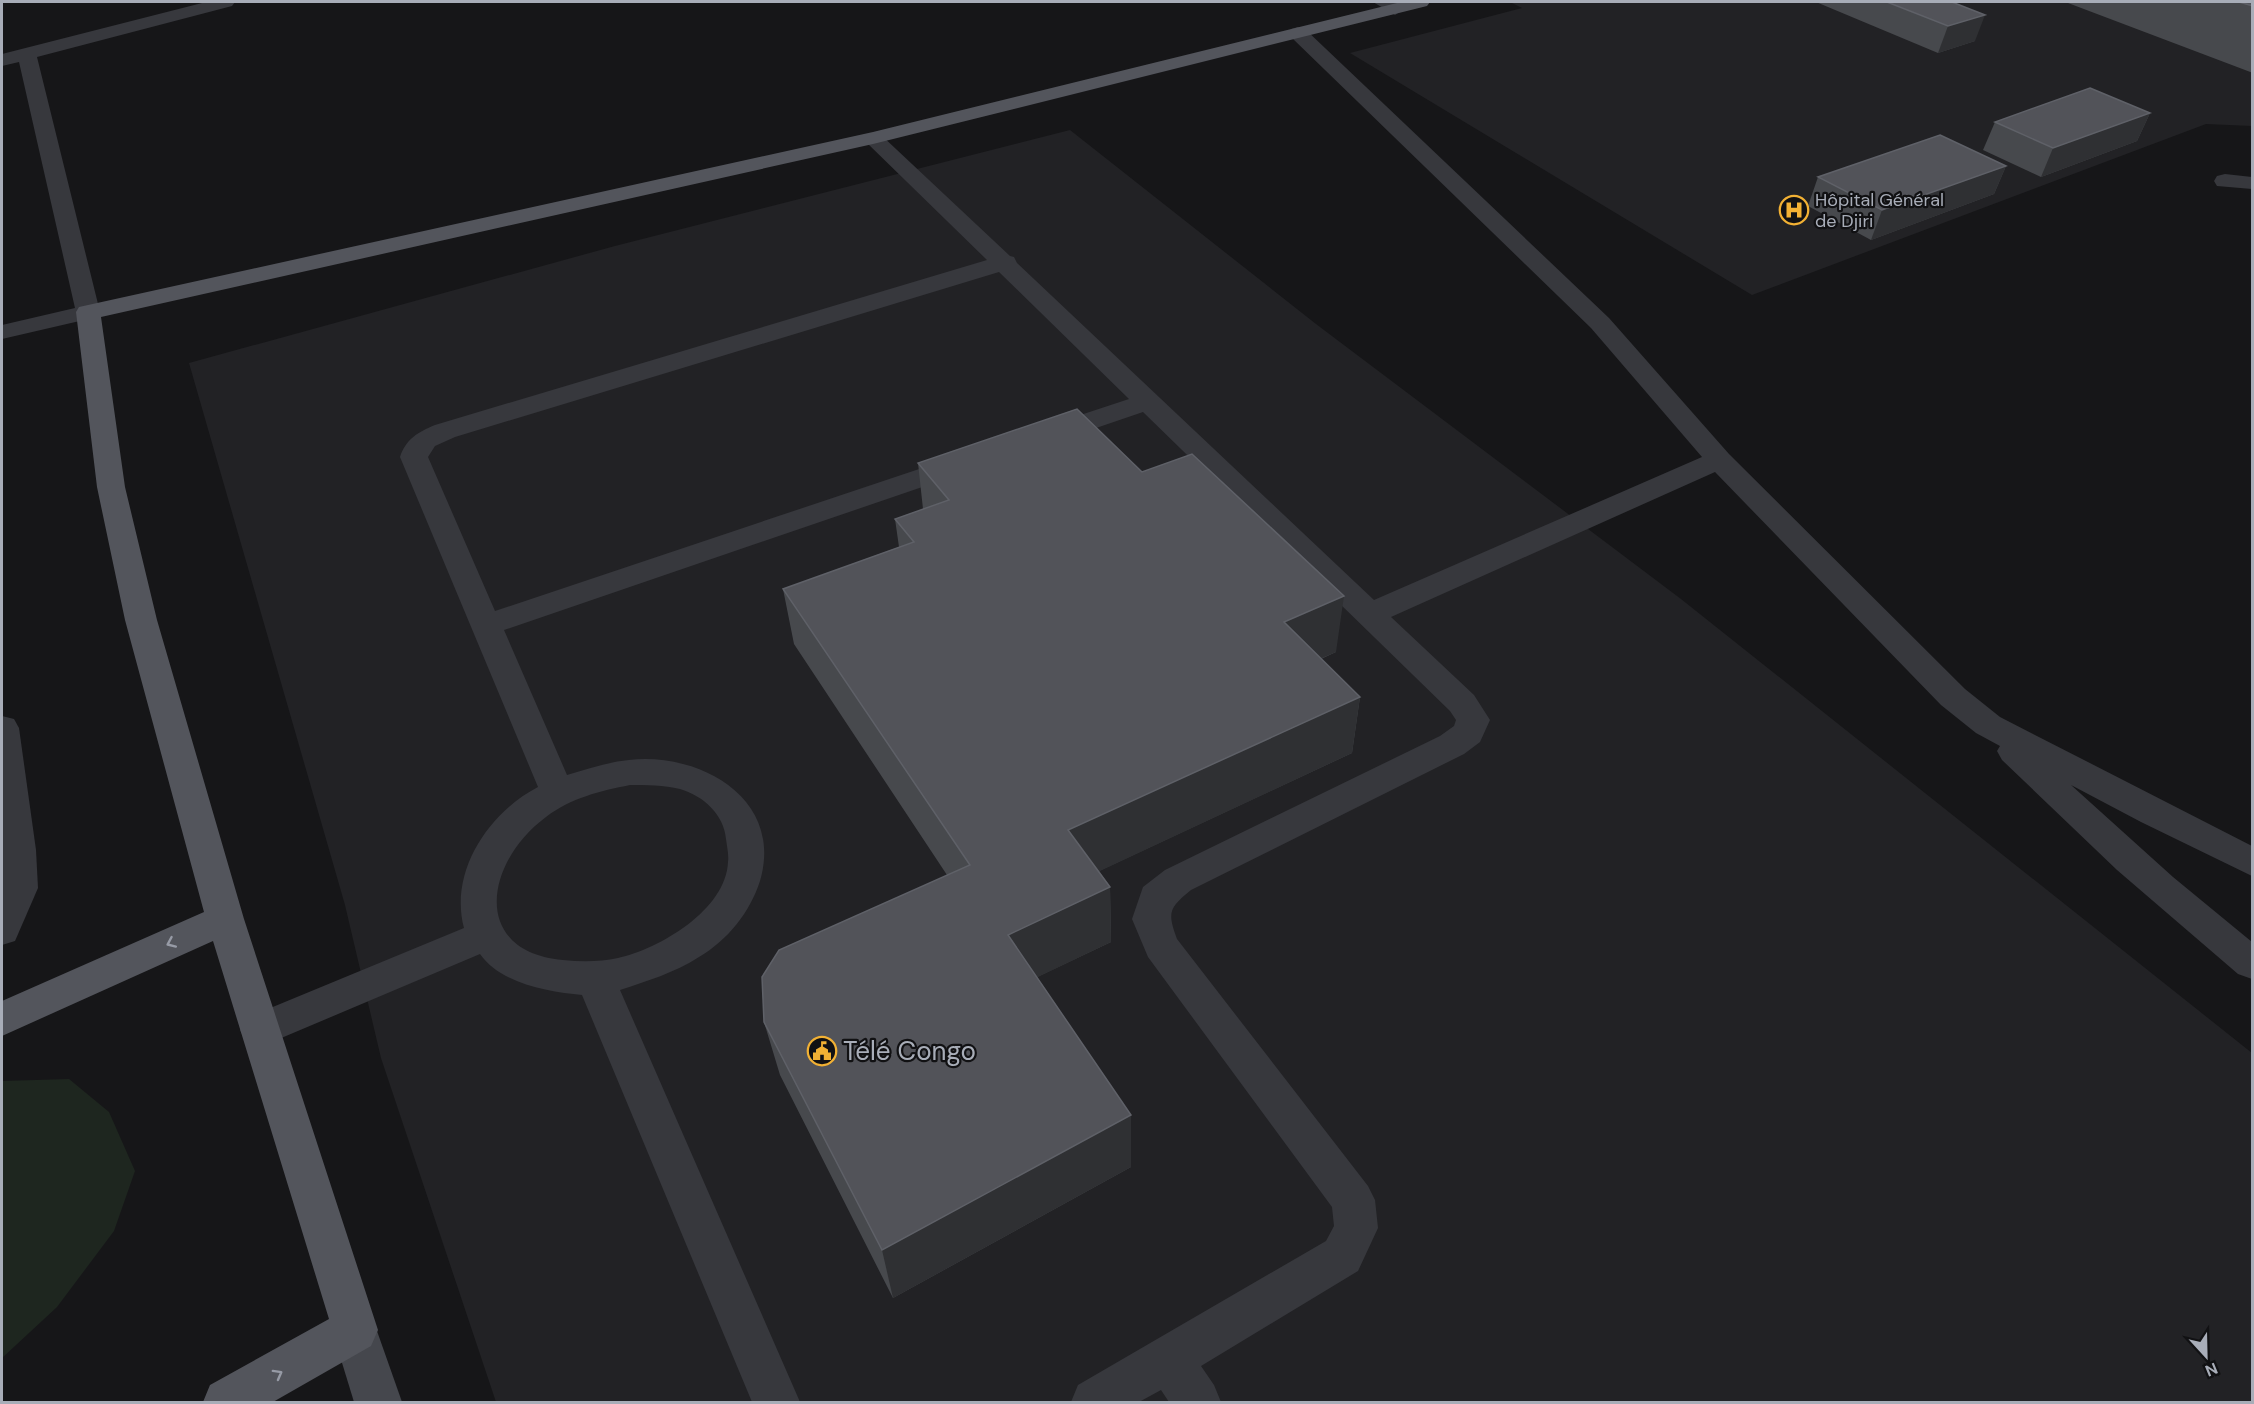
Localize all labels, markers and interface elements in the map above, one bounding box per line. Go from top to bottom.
place label: Hôpital Général de Djiri [1815,188,1944,233]
hospital icon: Hôpital Général de Djiri [1778,194,1810,226]
one-way arrow [167,935,178,947]
place label: Télé Congo [843,1034,976,1068]
public building icon: Télé Congo [806,1035,838,1067]
north arrow [2176,1326,2236,1386]
text: N [2202,1358,2221,1381]
one-way arrow [272,1370,282,1381]

